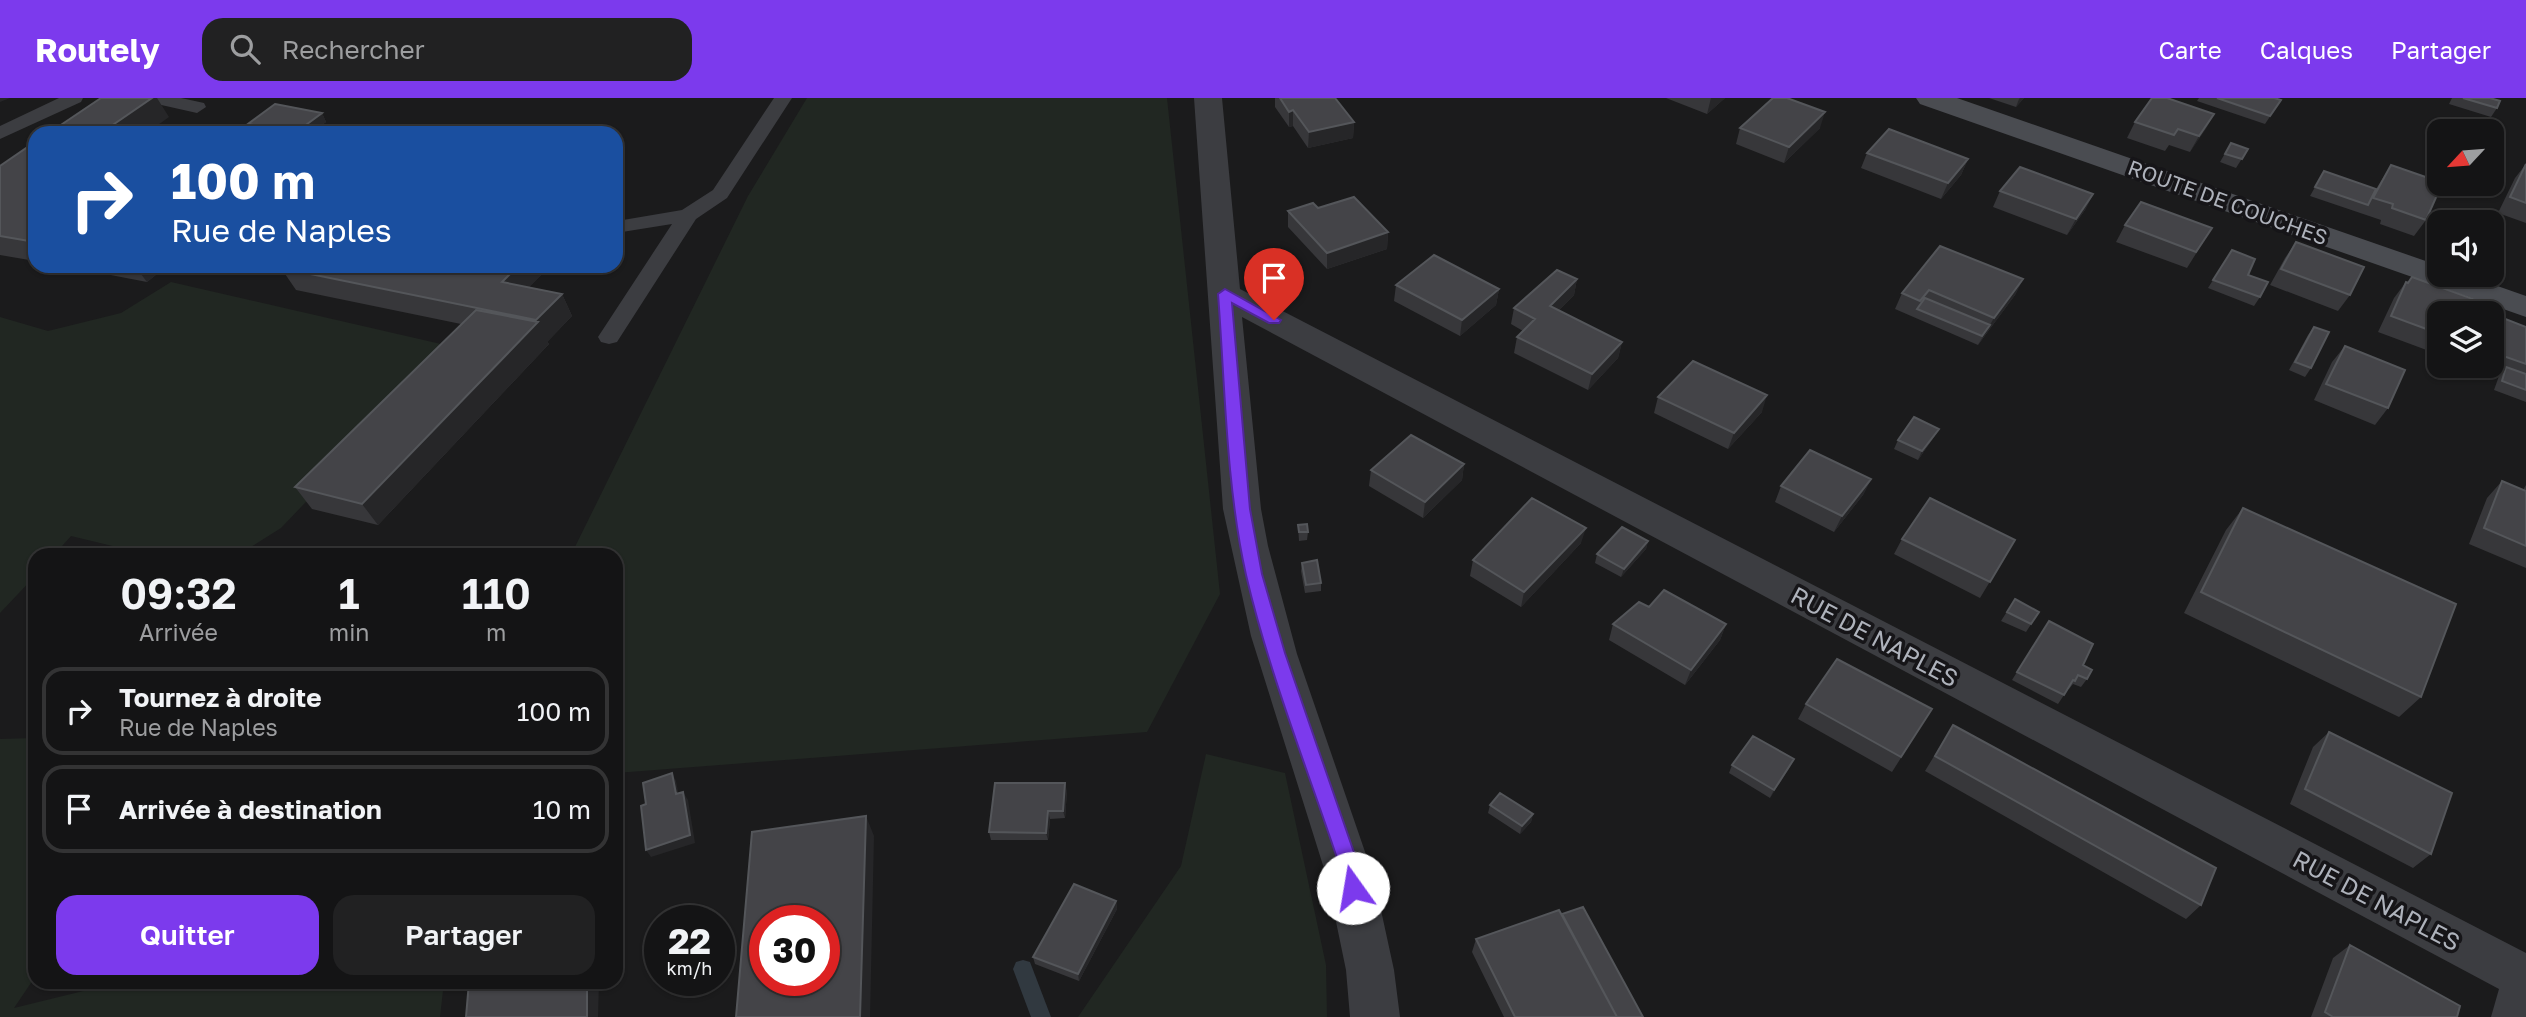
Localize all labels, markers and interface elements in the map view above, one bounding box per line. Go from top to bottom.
search box [202,18,692,81]
text: Routely [35,30,160,69]
icon: search [226,30,264,68]
text: Rechercher [282,34,425,65]
text: Carte [2158,35,2222,64]
text: Calques [2260,35,2353,64]
text: Partager [2391,35,2491,64]
north arrow [2427,119,2504,196]
map controls [2427,119,2504,378]
text: 100 m [171,151,315,210]
icon: right [56,154,147,245]
street label: ROUTE DE COUCHES [2125,154,2331,250]
button: sound [2427,210,2504,287]
text: Rue de Naples [171,211,392,249]
pin [1244,248,1304,320]
icon: arrive [1255,259,1293,297]
button: layers [2427,301,2504,378]
text: 09:32 [120,568,237,618]
text: 1 [339,568,360,618]
text: 110 [462,568,531,618]
street label: RUE DE NAPLES [1786,580,1964,692]
text: Arrivée [139,618,218,646]
text: min [329,618,370,646]
text: m [486,618,506,646]
text: Tournez à droite [119,682,322,713]
icon: right [60,692,98,730]
text: 100 m [517,696,591,727]
text: Rue de Naples [119,713,278,741]
icon: arrive [60,790,98,828]
text: Arrivée à destination [119,794,382,825]
text: 10 m [533,794,591,825]
street label: RUE DE NAPLES [2288,844,2466,956]
position arrow [1316,851,1390,925]
button: Quitter [56,895,319,975]
button: Partager [333,895,595,975]
speed limit sign: 30 [749,905,840,996]
text: 22 [668,920,711,962]
text: km/h [667,957,712,979]

